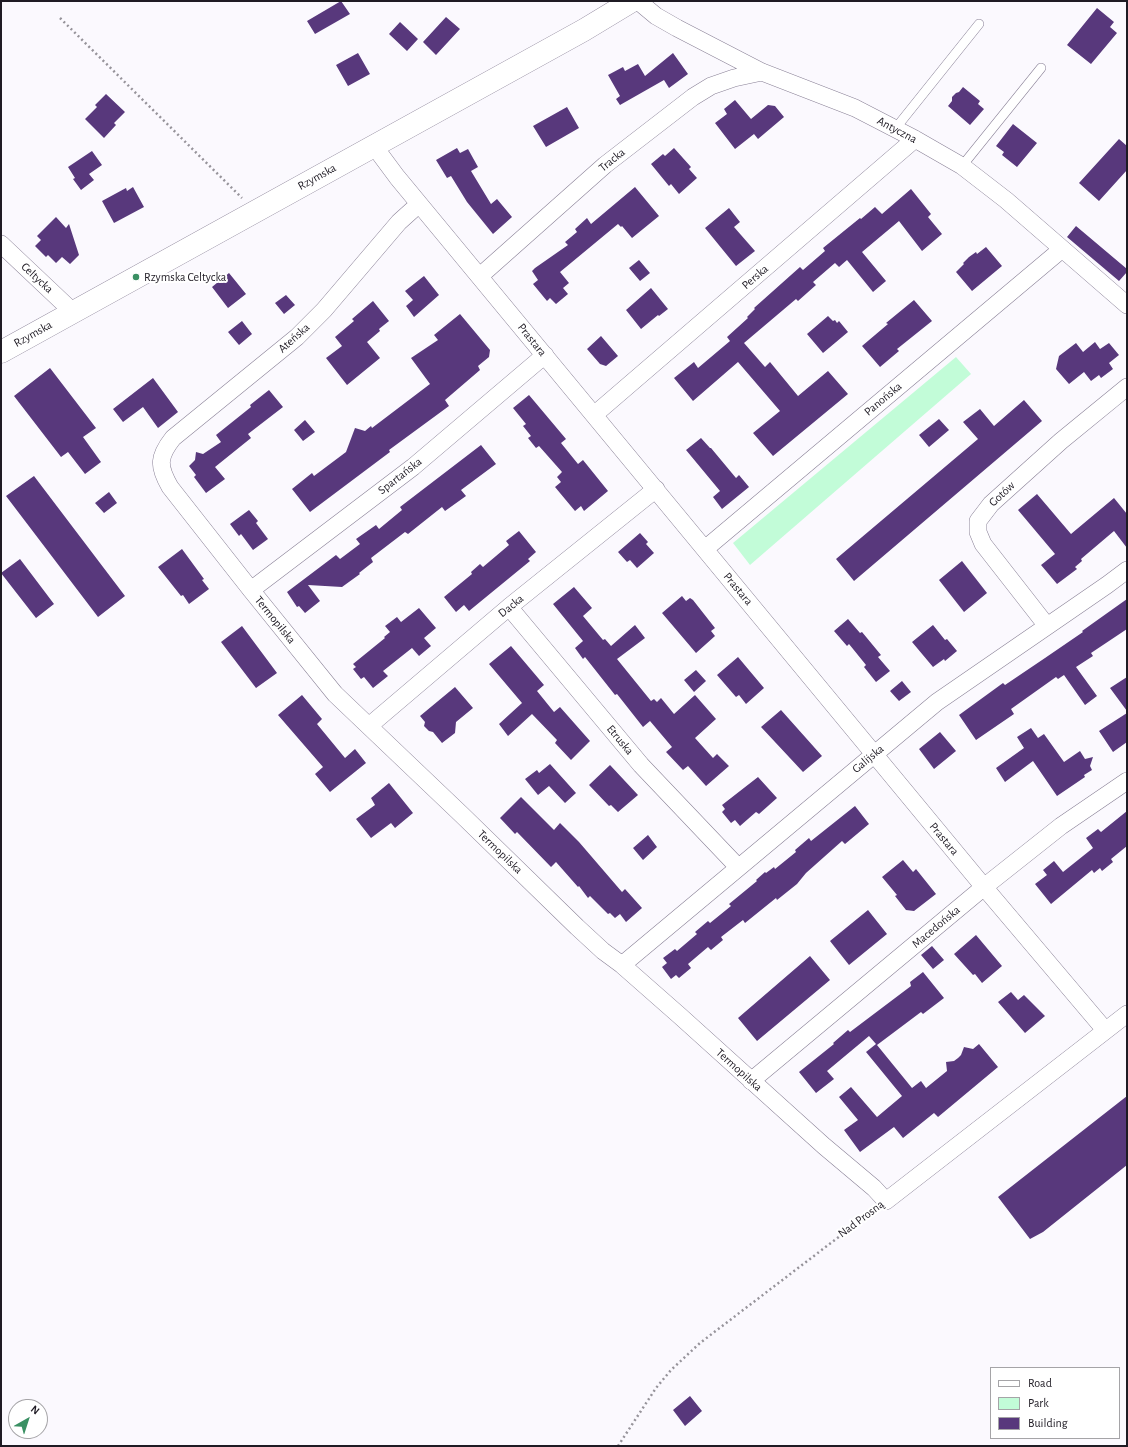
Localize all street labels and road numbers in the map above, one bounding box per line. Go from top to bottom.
street label: Antyczna [875,114,919,146]
street label: Tracka [596,145,628,175]
street label: Rzymska [295,161,339,193]
street label: Celtycka [18,260,56,296]
street label: Perska [739,262,771,292]
street label: Rzymska [11,318,55,350]
street label: Ateńska [275,320,313,356]
street label: Prastara [514,321,550,359]
street label: Panońska [861,379,905,419]
street label: Spartańska [375,454,425,498]
street label: Gotów [986,478,1018,510]
street label: Prastara [720,570,756,608]
street label: Dacka [495,591,527,621]
street label: Termopilska [251,593,299,647]
street label: Etruska [603,722,637,758]
street label: Galijska [849,742,887,776]
street label: Prastara [926,820,962,858]
street label: Termopilska [474,827,526,877]
street label: Macedońska [909,903,963,951]
street label: Termopilska [713,1046,765,1094]
street label: Nad Prosną [835,1197,887,1241]

